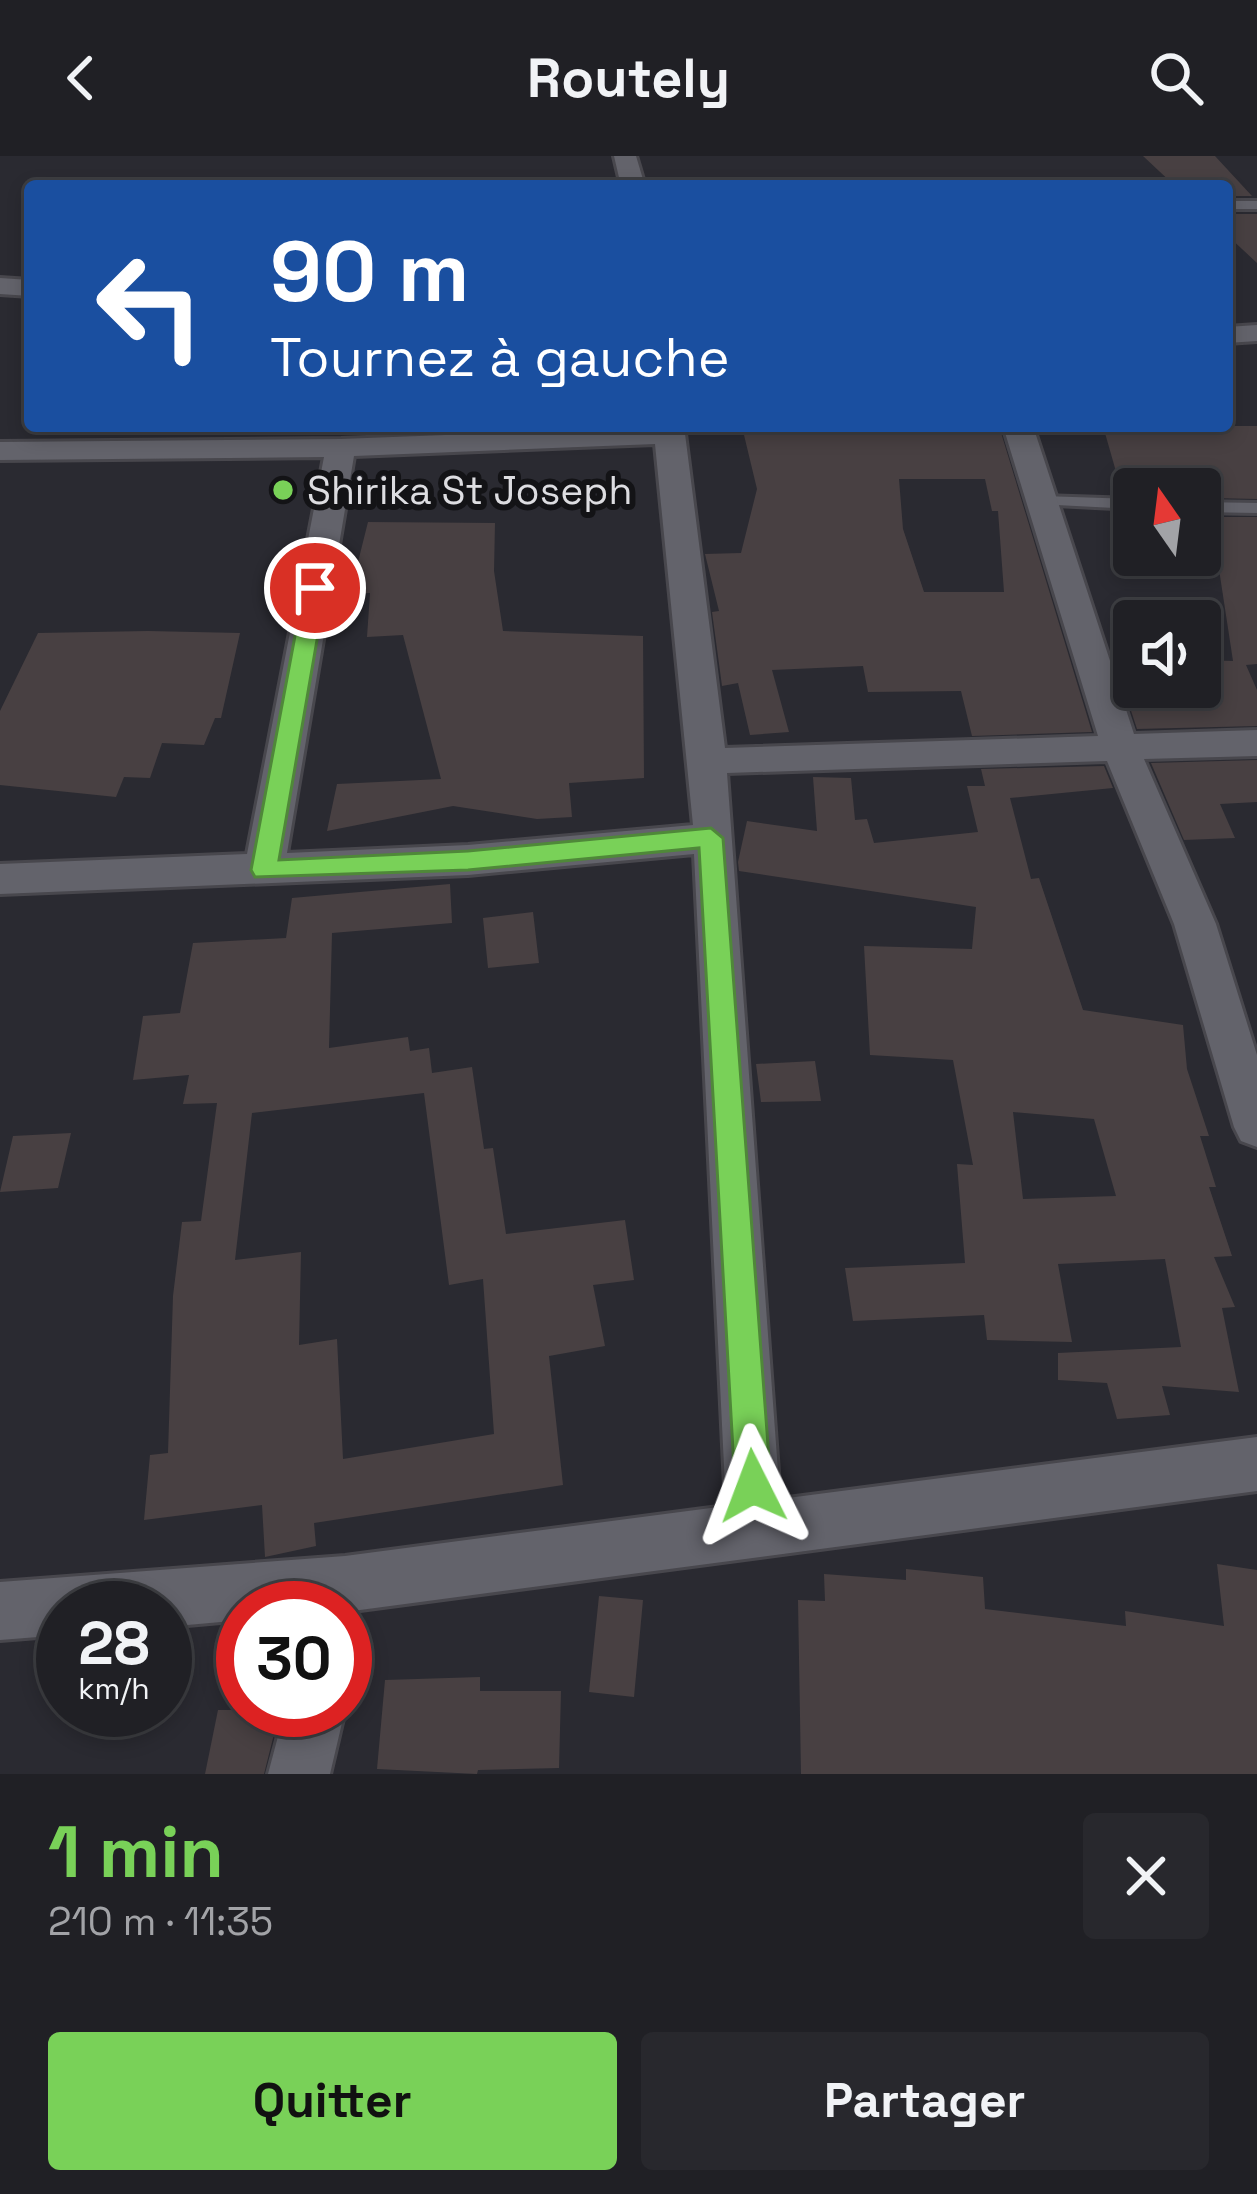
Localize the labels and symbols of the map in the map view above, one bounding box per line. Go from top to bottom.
place label: Shirika St Joseph [307,466,632,515]
north arrow [1113,468,1221,576]
marker: Shirika St Joseph [270,477,296,503]
pin [264,537,366,639]
position arrow [690,1423,816,1549]
speed limit sign: 30 [216,1581,372,1737]

